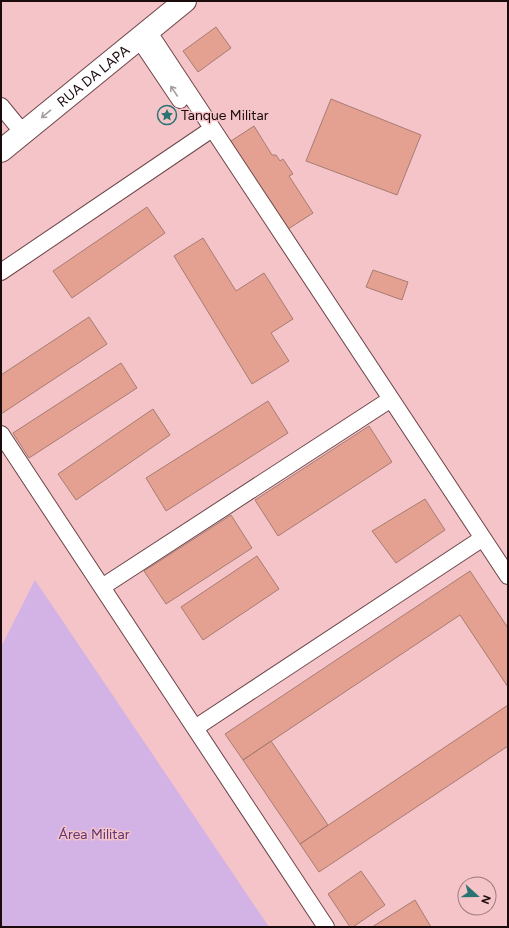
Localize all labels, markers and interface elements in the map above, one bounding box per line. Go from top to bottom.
street label: RUA DA LAPA [54,41,133,110]
one-way arrow [170,86,178,97]
place icon: Tanque Militar [156,104,178,126]
place label: Tanque Militar [181,107,269,124]
one-way arrow [41,110,52,119]
park label: Área Militar [58,826,130,843]
north arrow [457,876,497,916]
text: N [478,893,493,906]

